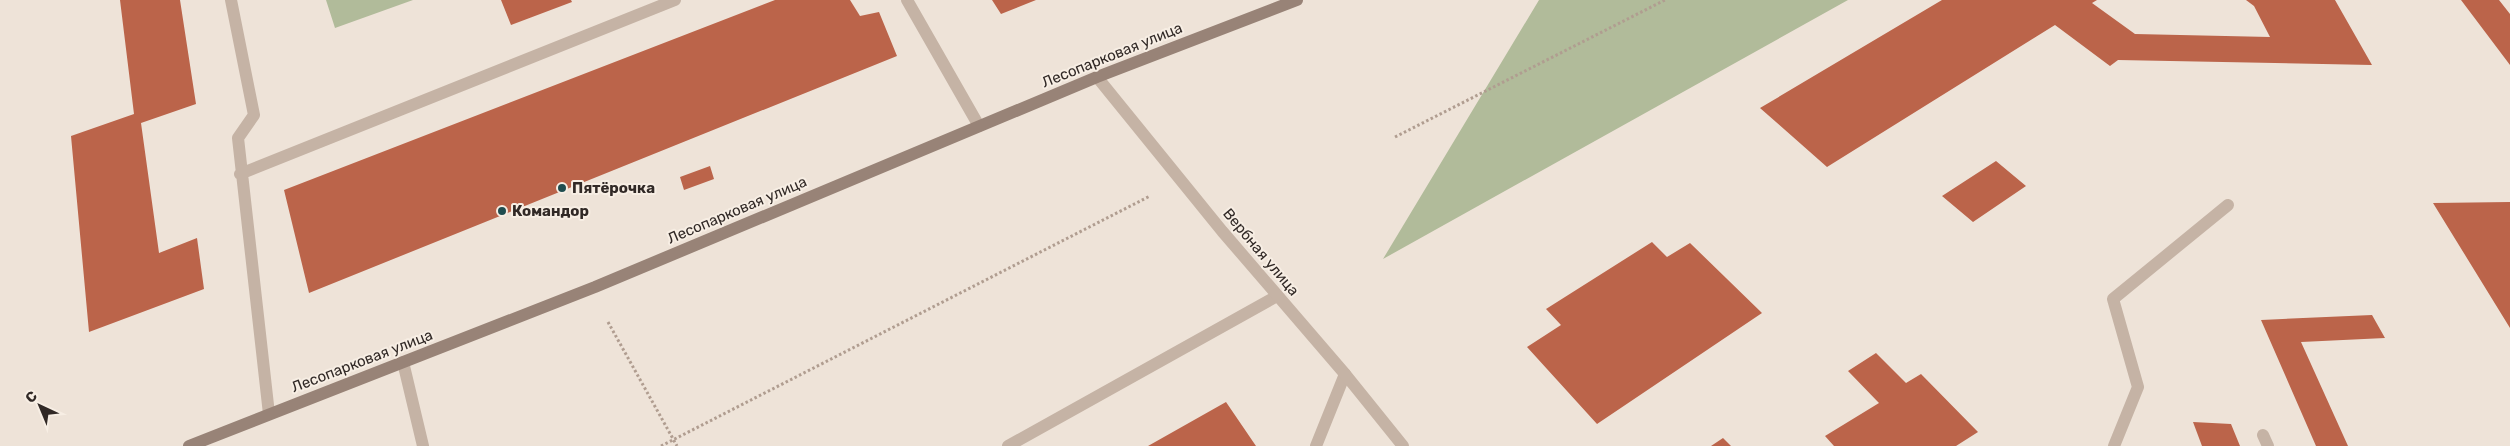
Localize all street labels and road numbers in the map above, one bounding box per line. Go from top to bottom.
street label: Лесопарковая улица [1039,19,1185,91]
street label: Лесопарковая улица [664,172,810,248]
street label: Вербная улица [1219,205,1303,299]
street label: Лесопарковая улица [289,326,435,396]

